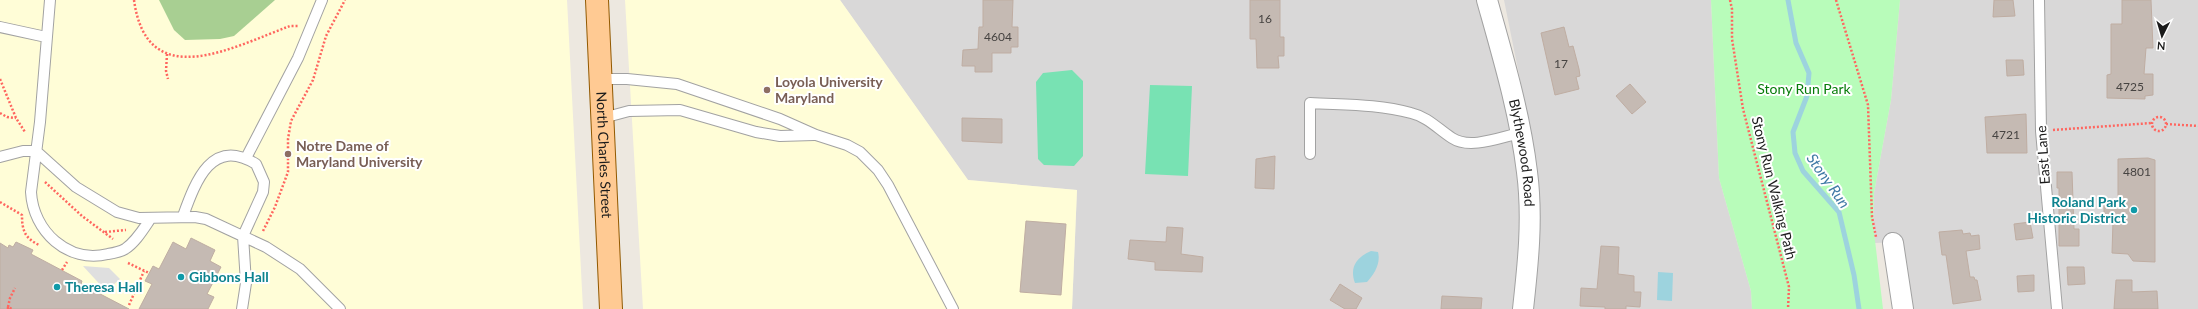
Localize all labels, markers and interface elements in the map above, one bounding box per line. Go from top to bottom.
house number: 16 [1258,11,1272,26]
north arrow [2142,16,2182,56]
house number: 4604 [984,29,1012,44]
text: N [2156,40,2166,53]
house number: 17 [1554,56,1568,71]
place label: Loyola University Maryland [775,73,883,106]
house number: 4725 [2116,79,2144,94]
park label: Stony Run Park [1757,80,1852,97]
marker: Loyola University Maryland [762,85,772,95]
street label: North Charles Street [593,91,616,218]
street label: Blythewood Road [1506,97,1539,207]
street label: Stony Run Walking Path [1748,115,1800,261]
street label: East Lane [2032,125,2053,185]
house number: 4721 [1992,127,2020,142]
place label: Notre Dame of Maryland University [296,137,423,170]
marker: Notre Dame of Maryland University [283,149,293,159]
water label: Stony Run [1803,150,1854,211]
house number: 4801 [2123,164,2151,179]
place label: Roland Park Historic District [2027,193,2127,226]
marker: Roland Park Historic District [2129,205,2139,215]
place label: Gibbons Hall [189,268,269,285]
marker: Gibbons Hall [176,272,186,282]
place label: Theresa Hall [65,278,142,295]
marker: Theresa Hall [52,282,62,292]

